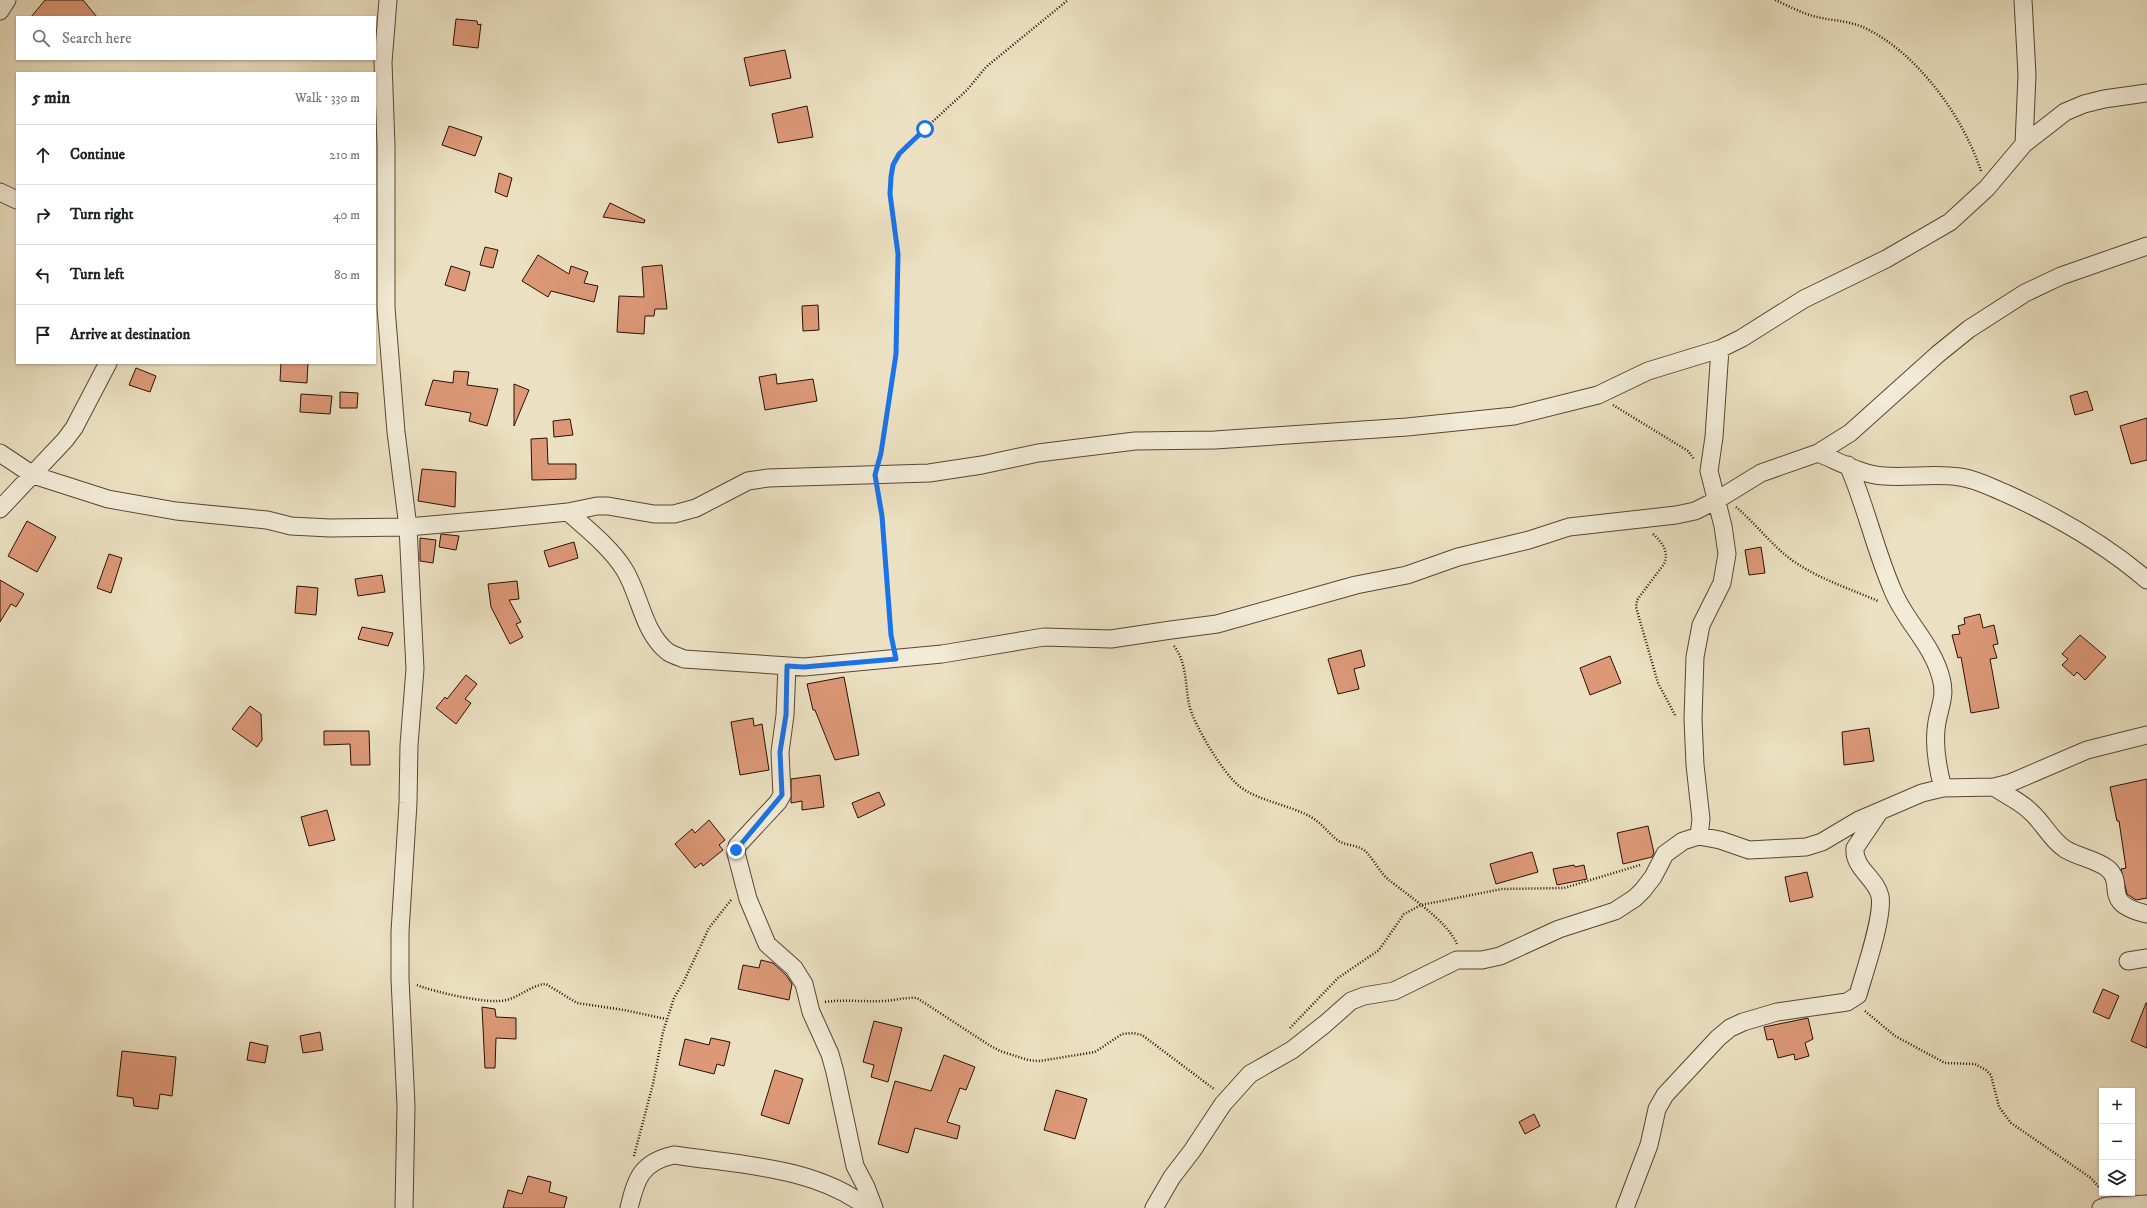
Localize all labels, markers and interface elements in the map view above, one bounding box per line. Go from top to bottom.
search box [16,16,376,60]
icon: search [30,27,52,49]
text: Search here [62,29,131,48]
text: 5 min [32,87,70,109]
text: Walk · 330 m [295,90,360,106]
route start [916,120,934,138]
icon: ahead [32,144,54,166]
text: Continue [70,145,125,164]
text: 210 m [329,147,360,163]
icon: right [32,204,54,226]
text: Turn right [70,205,133,224]
text: 40 m [333,207,360,223]
icon: left [32,264,54,286]
text: Turn left [70,265,124,284]
text: 80 m [334,267,360,283]
icon: arrive [32,324,54,346]
text: Arrive at destination [70,325,190,344]
route end [727,841,745,859]
map controls [2099,1088,2135,1196]
button: + [2099,1088,2135,1124]
button: − [2099,1124,2135,1160]
button: layers [2099,1160,2135,1196]

